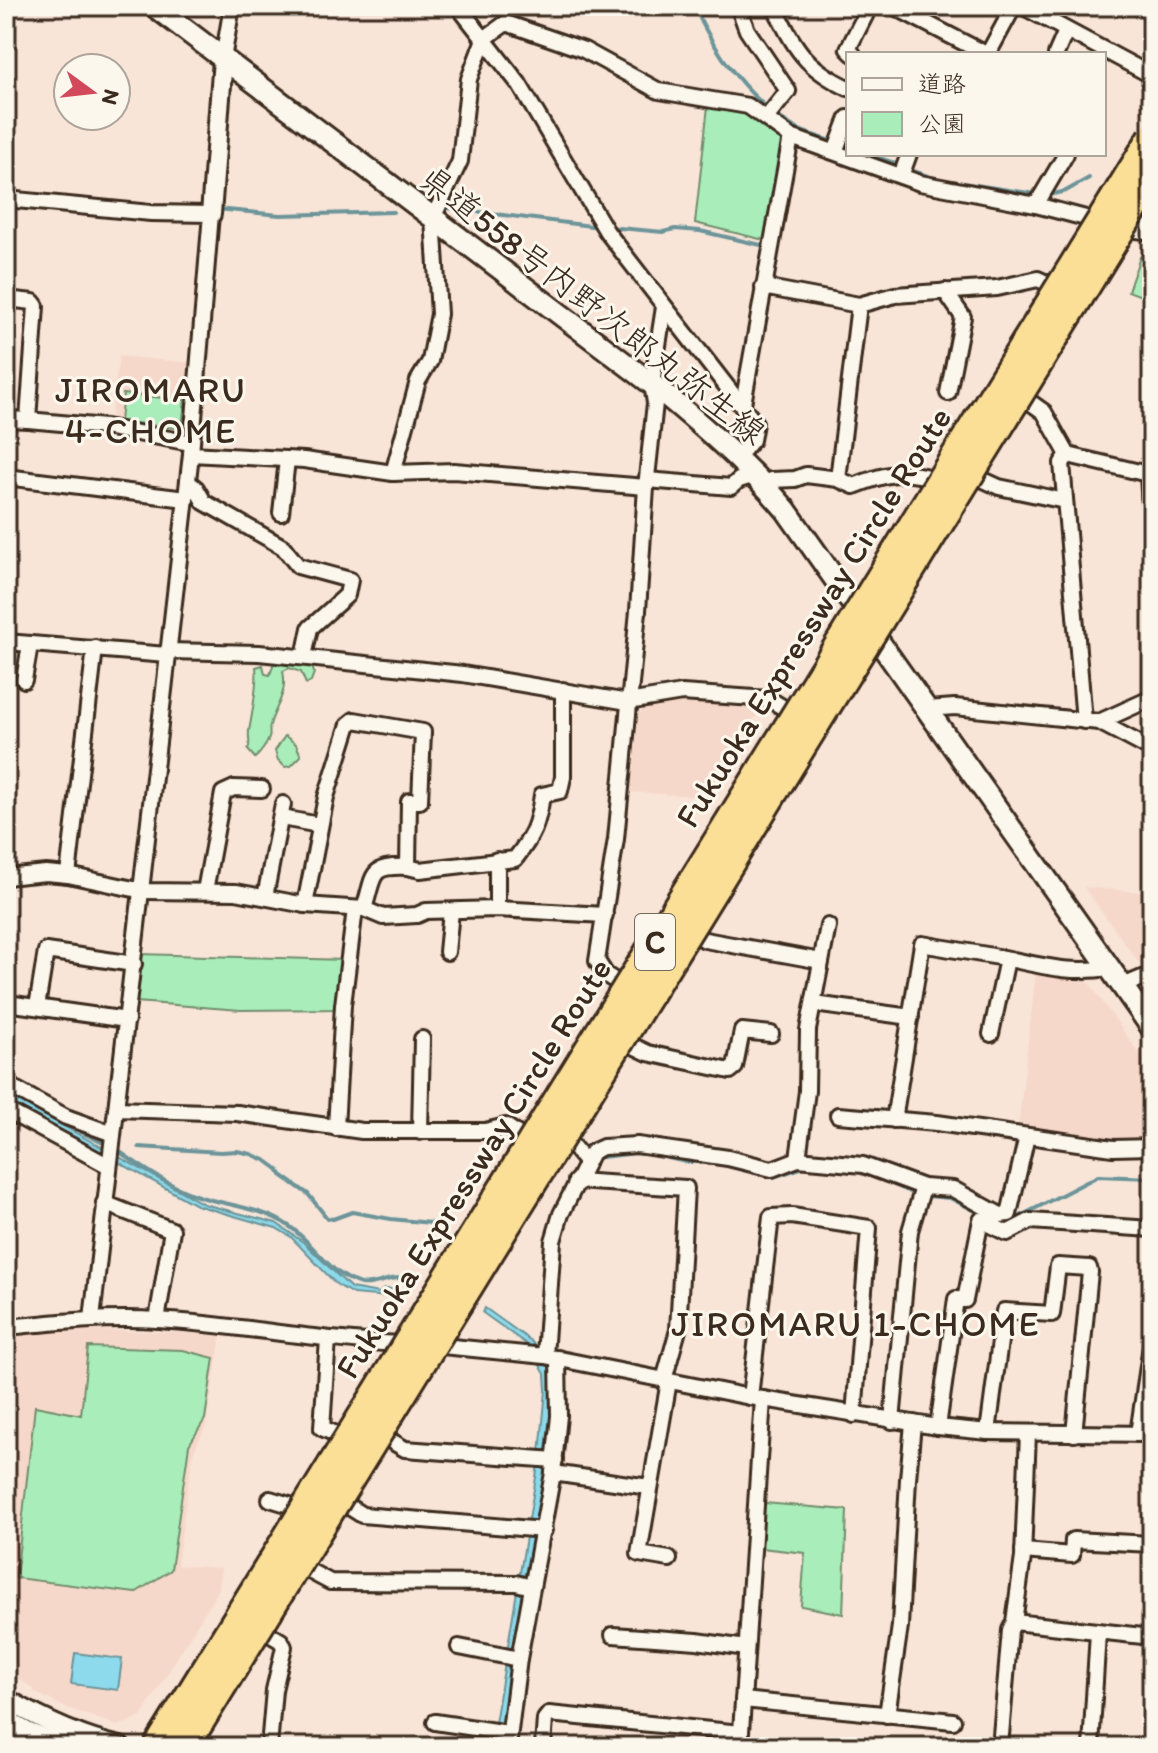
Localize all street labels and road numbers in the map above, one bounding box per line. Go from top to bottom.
street label: 県道558号内野次郎丸弥生線 [411,157,774,453]
street label: Fukuoka Expressway Circle Route [667,399,960,835]
road number: C [635,914,675,970]
street label: Fukuoka Expressway Circle Route [327,950,620,1386]

